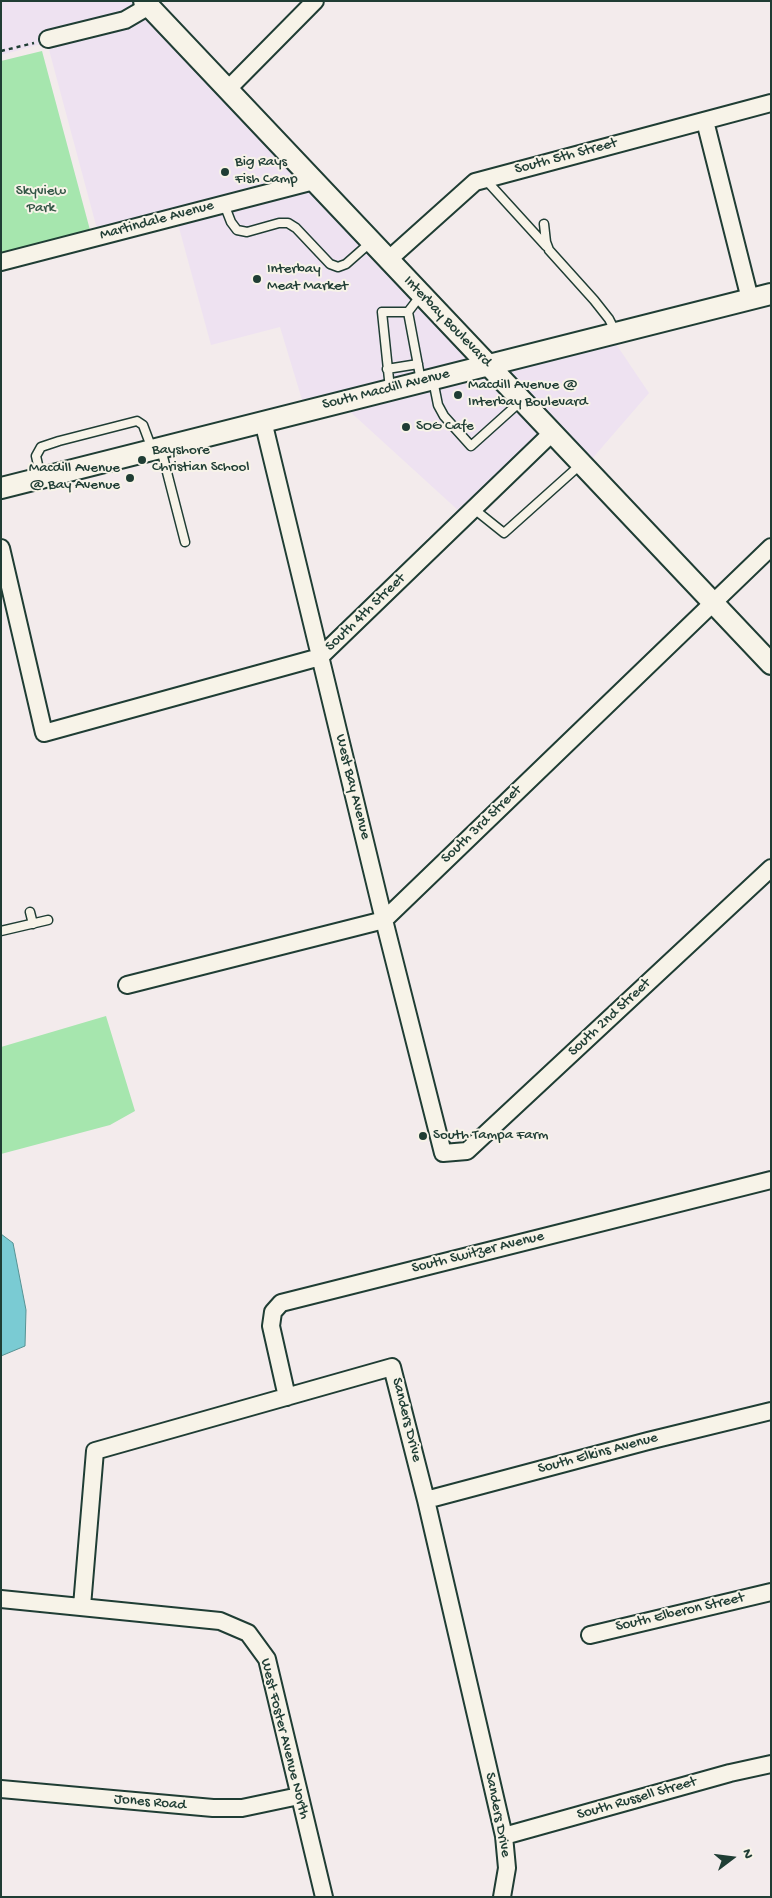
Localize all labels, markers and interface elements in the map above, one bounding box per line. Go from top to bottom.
street label: South 5th Street [513,135,619,179]
place label: Big Rays Fish Camp [235,154,298,189]
marker: Big Rays Fish Camp [219,166,231,178]
park label: Skyview Park [16,183,66,218]
street label: Martindale Avenue [98,197,216,245]
place label: Interbay Meat Market [267,261,348,296]
marker: Interbay Meat Market [251,273,263,285]
street label: Interbay Boulevard [399,273,495,371]
street label: South Macdill Avenue [320,365,452,415]
place label: Macdill Avenue @ Interbay Boulevard [468,377,588,412]
marker: Macdill Avenue @ Interbay Boulevard [452,389,464,401]
place label: SOG Cafe [416,418,474,436]
marker: SOG Cafe [400,421,412,433]
place label: Bayshore Christian School [152,442,250,477]
marker: Bayshore Christian School [136,454,148,466]
place label: Macdill Avenue @ Bay Avenue [29,460,120,495]
marker: Macdill Avenue @ Bay Avenue [124,472,136,484]
street label: South 4th Street [322,570,410,656]
street label: West Bay Avenue [330,733,374,841]
street label: South 3rd Street [438,782,526,868]
street label: South 2nd Street [565,975,655,1061]
place label: South Tampa Farm [433,1127,548,1145]
marker: South Tampa Farm [417,1130,429,1142]
street label: South Switzer Avenue [410,1228,546,1278]
street label: Sanders Drive [387,1376,425,1464]
street label: South Elkins Avenue [536,1429,660,1479]
street label: South Elberon Street [614,1589,746,1637]
street label: West Foster Avenue North [255,1657,313,1821]
street label: Sanders Drive [480,1771,514,1859]
street label: South Russell Street [575,1773,699,1825]
street label: Jones Road [113,1791,187,1815]
north arrow [707,1833,757,1883]
text: N [738,1847,756,1861]

